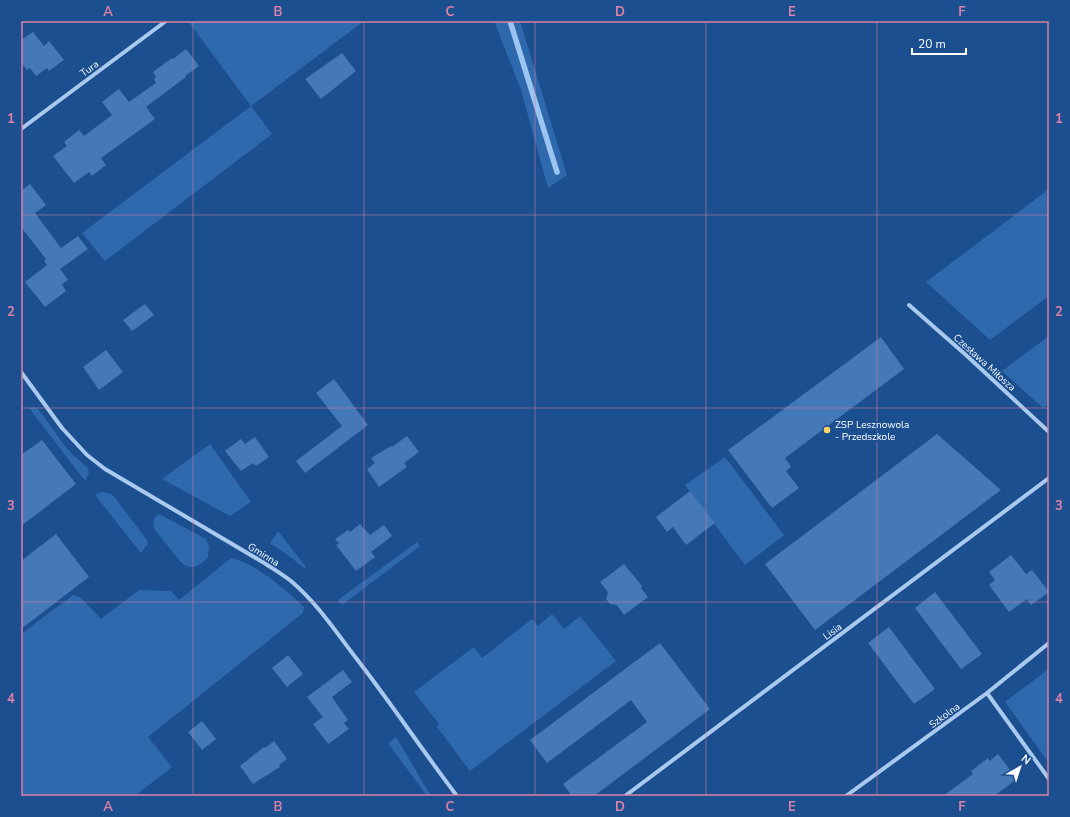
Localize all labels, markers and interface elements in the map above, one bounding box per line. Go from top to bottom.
text: A [103,3,113,21]
text: B [274,3,283,21]
text: C [446,3,455,21]
text: D [615,3,625,21]
text: E [788,3,796,21]
text: F [958,3,966,21]
scale bar [912,30,966,56]
text: 20 m [918,36,946,52]
street label: Tura [77,57,102,80]
text: 1 [7,110,15,128]
text: 1 [1055,110,1063,128]
text: 2 [7,303,15,321]
text: 2 [1055,303,1063,321]
street label: Czesława Miłosza [950,331,1019,395]
place label: ZSP Lesznowola - Przedszkole [835,418,909,444]
marker: ZSP Lesznowola - Przedszkole [822,425,832,435]
text: 3 [7,497,15,515]
text: 3 [1055,497,1063,515]
street label: Gminna [245,540,282,570]
street label: Lisia [820,620,845,643]
text: 4 [7,690,15,708]
text: 4 [1055,690,1063,708]
street label: Szkolna [926,700,963,732]
north arrow [1000,747,1040,787]
text: N [1018,751,1034,768]
text: A [103,798,113,816]
text: B [274,798,283,816]
text: C [446,798,455,816]
text: D [615,798,625,816]
text: E [788,798,796,816]
text: F [958,798,966,816]

